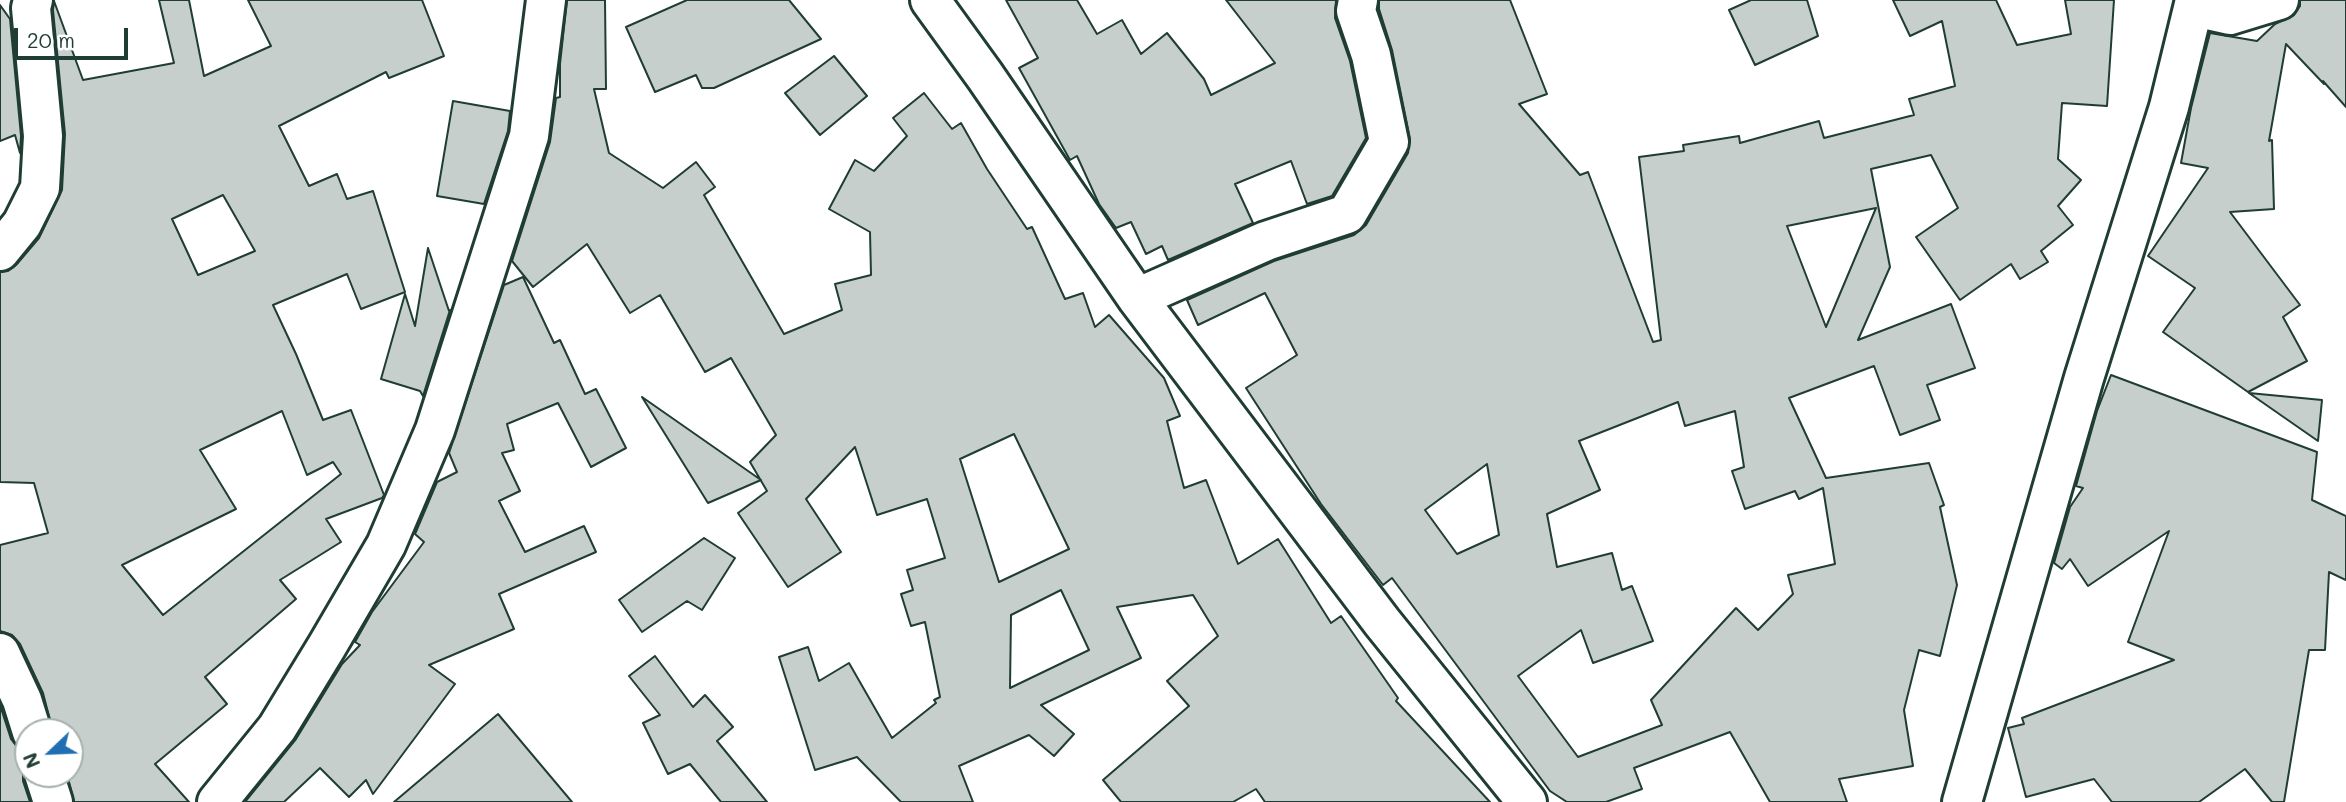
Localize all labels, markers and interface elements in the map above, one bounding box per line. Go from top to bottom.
scale bar [18,14,131,58]
text: 20 m [27,26,75,53]
north arrow [14,718,84,788]
text: N [17,749,45,772]

